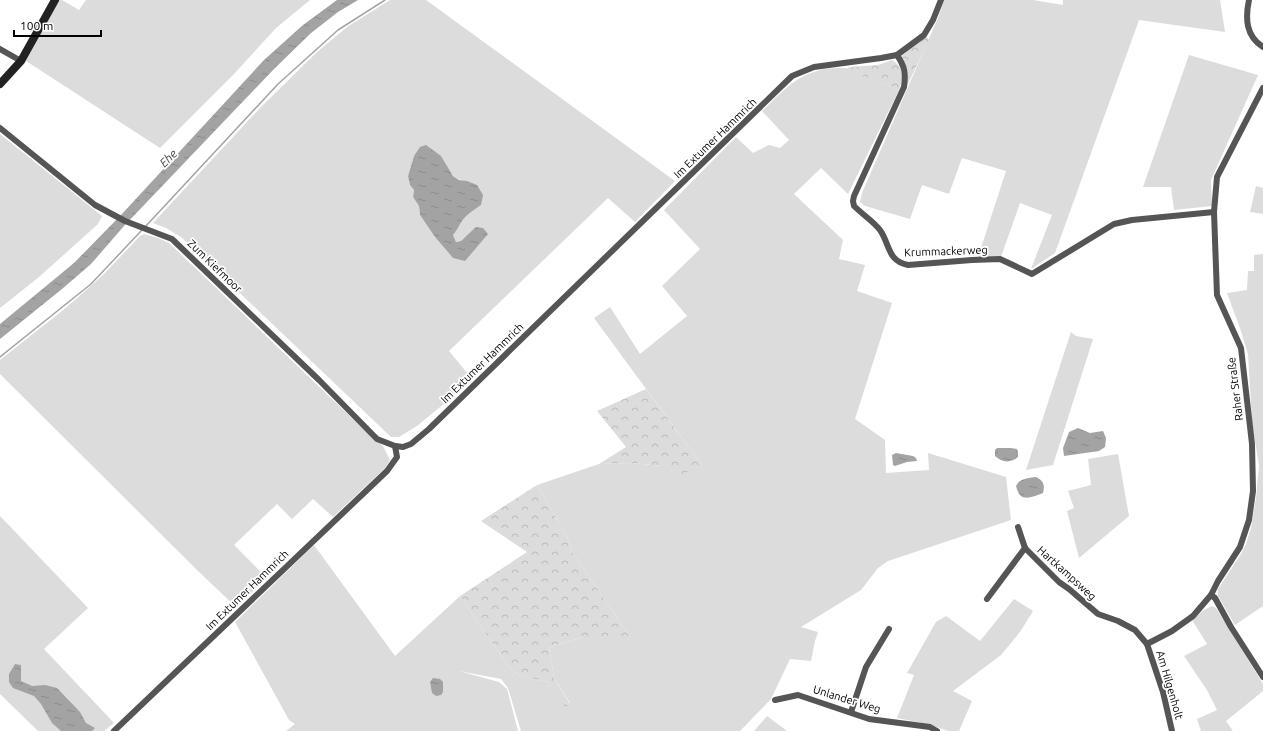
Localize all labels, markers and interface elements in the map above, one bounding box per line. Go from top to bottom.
scale bar [14,12,101,38]
text: 100 m [20,19,53,32]
street label: Im Extumer Hammrich [671,95,759,181]
water label: Ehe [157,147,179,169]
street label: Zum Kiefmoor [185,237,245,295]
street label: Krummackerweg [904,244,988,258]
street label: Im Extumer Hammrich [438,320,526,406]
street label: Raher Straße [1225,356,1245,422]
street label: Hartkampsweg [1035,544,1099,602]
street label: Im Extumer Hammrich [203,547,291,633]
street label: Am Hilgenholt [1154,649,1186,721]
street label: Unlander Weg [812,683,882,715]

